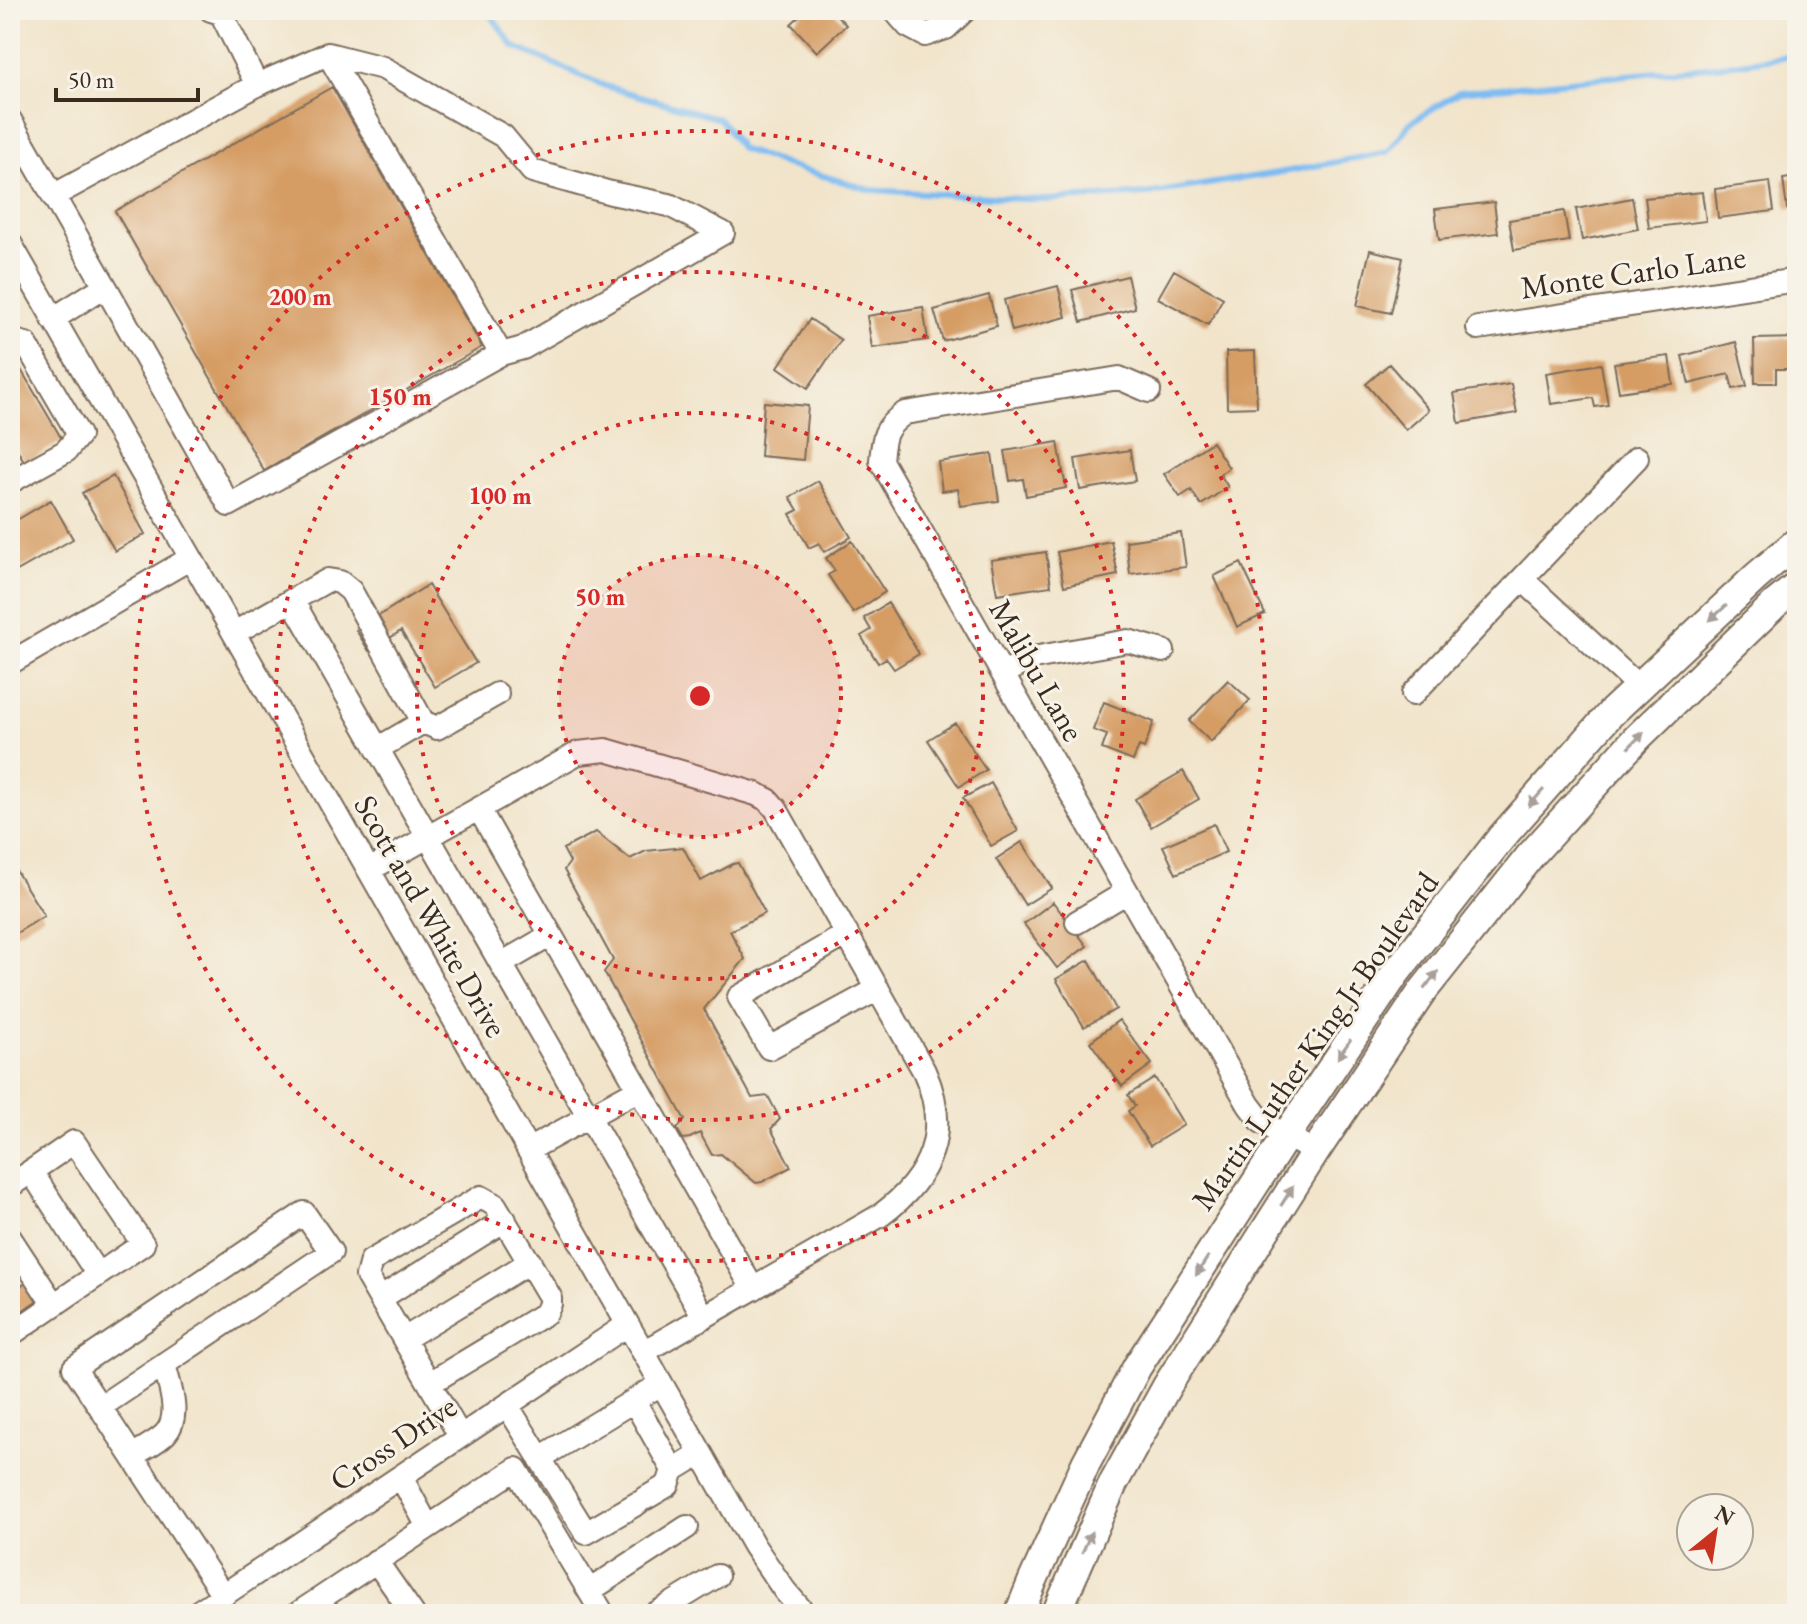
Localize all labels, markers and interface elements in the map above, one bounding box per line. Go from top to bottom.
scale bar [56,52,198,102]
text: 50 m [68,64,115,95]
street label: Monte Carlo Lane [1518,235,1748,309]
text: 200 m [268,281,332,312]
text: 150 m [368,381,432,412]
text: 100 m [468,480,532,511]
text: 50 m [575,581,625,612]
street label: Malibu Lane [980,591,1094,749]
one-way arrow [1709,603,1728,621]
centre of rings [686,682,714,710]
one-way arrow [1626,731,1645,750]
street label: Scott and White Drive [345,787,517,1045]
one-way arrow [1528,789,1546,808]
street label: Martin Luther King Jr Boulevard [1182,863,1449,1219]
one-way arrow [1423,970,1439,990]
one-way arrow [1337,1038,1352,1059]
one-way arrow [1279,1186,1294,1207]
one-way arrow [1195,1256,1210,1277]
street label: Cross Drive [321,1385,465,1501]
north arrow [1675,1492,1755,1572]
text: N [1710,1498,1740,1532]
one-way arrow [1080,1530,1094,1554]

